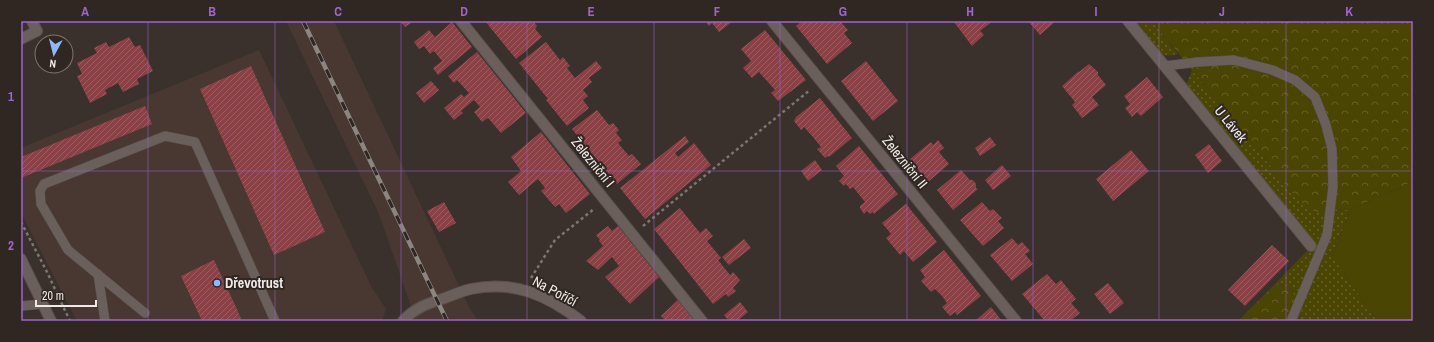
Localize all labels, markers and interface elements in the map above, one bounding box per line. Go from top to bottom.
text: A [81,3,89,20]
text: B [208,3,216,20]
text: C [334,3,342,20]
text: D [460,3,468,20]
text: E [587,3,595,20]
text: F [714,3,721,20]
text: G [839,3,847,20]
text: H [966,3,974,20]
text: I [1095,3,1098,20]
text: J [1219,3,1225,20]
text: K [1345,3,1353,20]
north arrow [34,34,74,74]
text: N [49,57,57,71]
text: 1 [8,88,14,105]
street label: U Lávek [1211,102,1251,146]
street label: Železniční II [878,132,932,192]
street label: Železniční I [567,133,619,191]
text: 2 [8,237,14,254]
street label: Na Poříčí [530,272,581,311]
place label: Dřevotrust [225,274,283,292]
marker: Dřevotrust [212,278,222,288]
scale bar [36,282,96,308]
text: 20 m [42,288,64,304]

